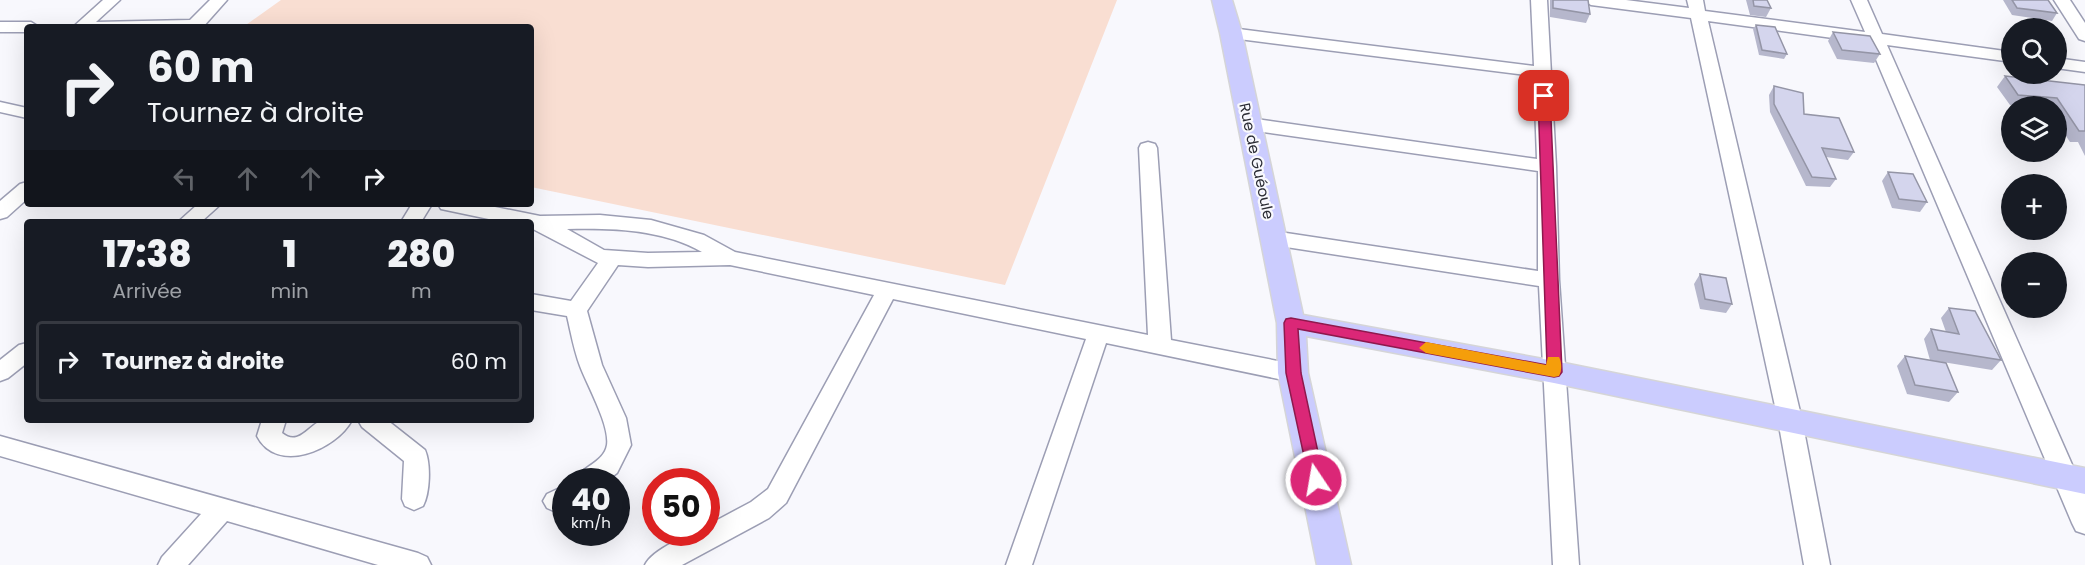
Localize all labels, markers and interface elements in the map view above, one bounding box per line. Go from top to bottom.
map controls [2001,18,2067,318]
button: search [2001,18,2067,84]
text: 60 m [147,38,255,97]
icon: right [48,48,126,126]
pin [1518,70,1569,121]
icon: arrive [1527,79,1560,112]
text: Tournez à droite [147,94,364,131]
button: layers [2001,96,2067,162]
street label: Rue de Guéoule [1234,101,1280,221]
icon: left [168,162,201,195]
icon: ahead [231,162,264,195]
icon: ahead [294,162,327,195]
icon: right [357,162,390,195]
button: + [2001,174,2067,240]
text: 17:38 [103,229,192,280]
text: 1 [283,229,297,280]
text: 280 [388,229,455,280]
button: − [2001,252,2067,318]
text: Arrivée [113,277,182,305]
text: min [271,277,309,305]
text: m [411,277,432,305]
icon: right [51,345,84,378]
text: Tournez à droite [102,346,284,377]
text: 60 m [451,346,507,377]
position arrow [1284,448,1348,512]
speed limit sign: 50 [642,468,720,546]
text: 40 [571,478,611,521]
text: km/h [571,512,611,533]

